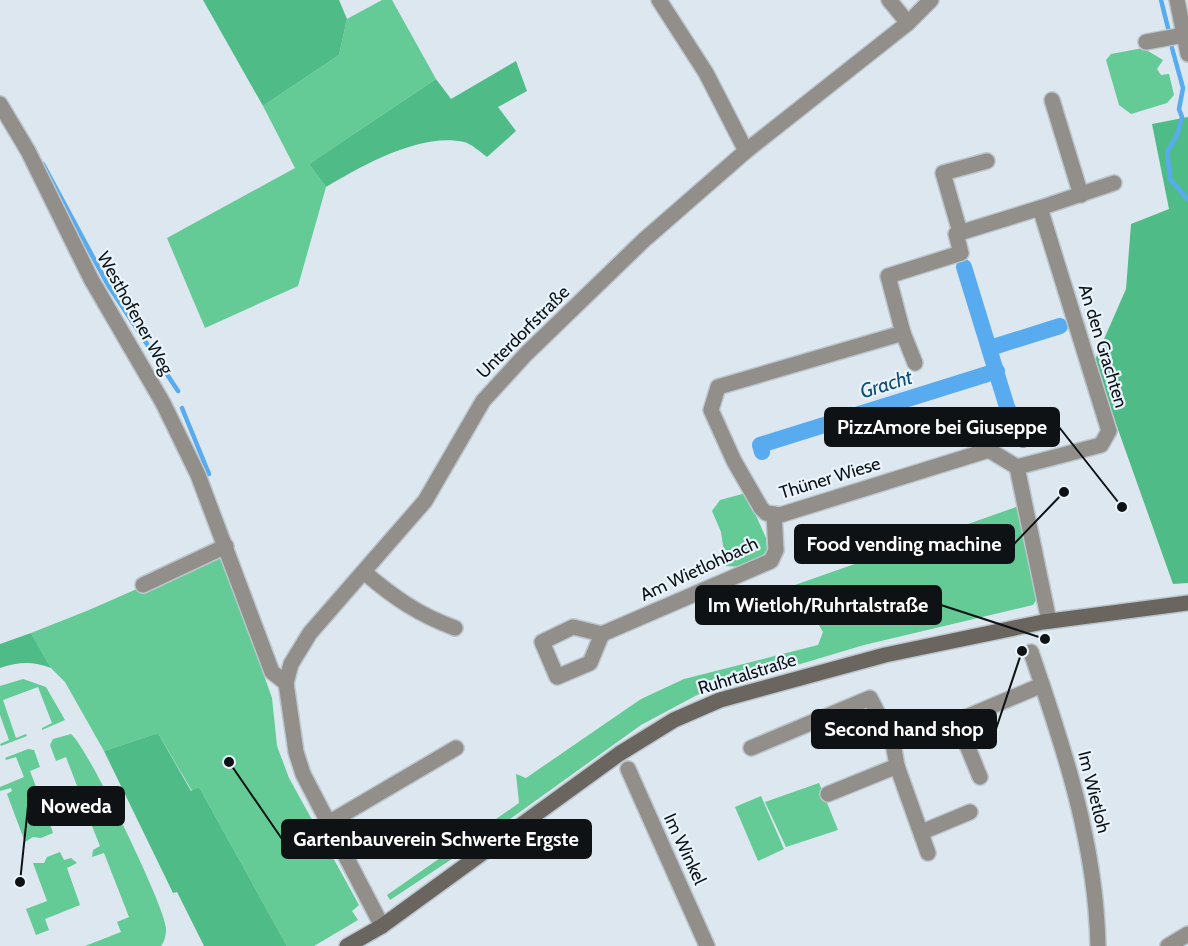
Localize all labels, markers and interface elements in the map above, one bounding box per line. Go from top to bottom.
street label: Westhofener Weg [92,248,178,379]
street label: Unterdorfstraße [472,281,574,383]
street label: An den Grachten [1074,282,1132,410]
water label: Gracht [857,364,916,403]
callout: PizzAmore bei Giuseppe [825,408,1059,446]
text: PizzAmore bei Giuseppe [837,415,1047,439]
street label: Thüner Wiese [777,452,883,504]
callout: Food vending machine [795,525,1014,563]
street label: Am Wietlohbach [637,532,761,606]
text: Food vending machine [807,532,1001,556]
callout: Im Wietloh/Ruhrtalstraße [696,586,941,624]
text: Im Wietloh/Ruhrtalstraße [708,593,928,617]
street label: Ruhrtalstraße [695,649,799,699]
callout: Second hand shop [812,710,996,748]
text: Second hand shop [824,717,984,741]
street label: Im Wietloh [1073,749,1115,835]
callout: Noweda [28,787,124,825]
text: Noweda [40,794,112,818]
street label: Im Winkel [659,810,711,889]
callout: Gartenbauverein Schwerte Ergste [282,820,591,858]
text: Gartenbauverein Schwerte Ergste [293,827,579,851]

